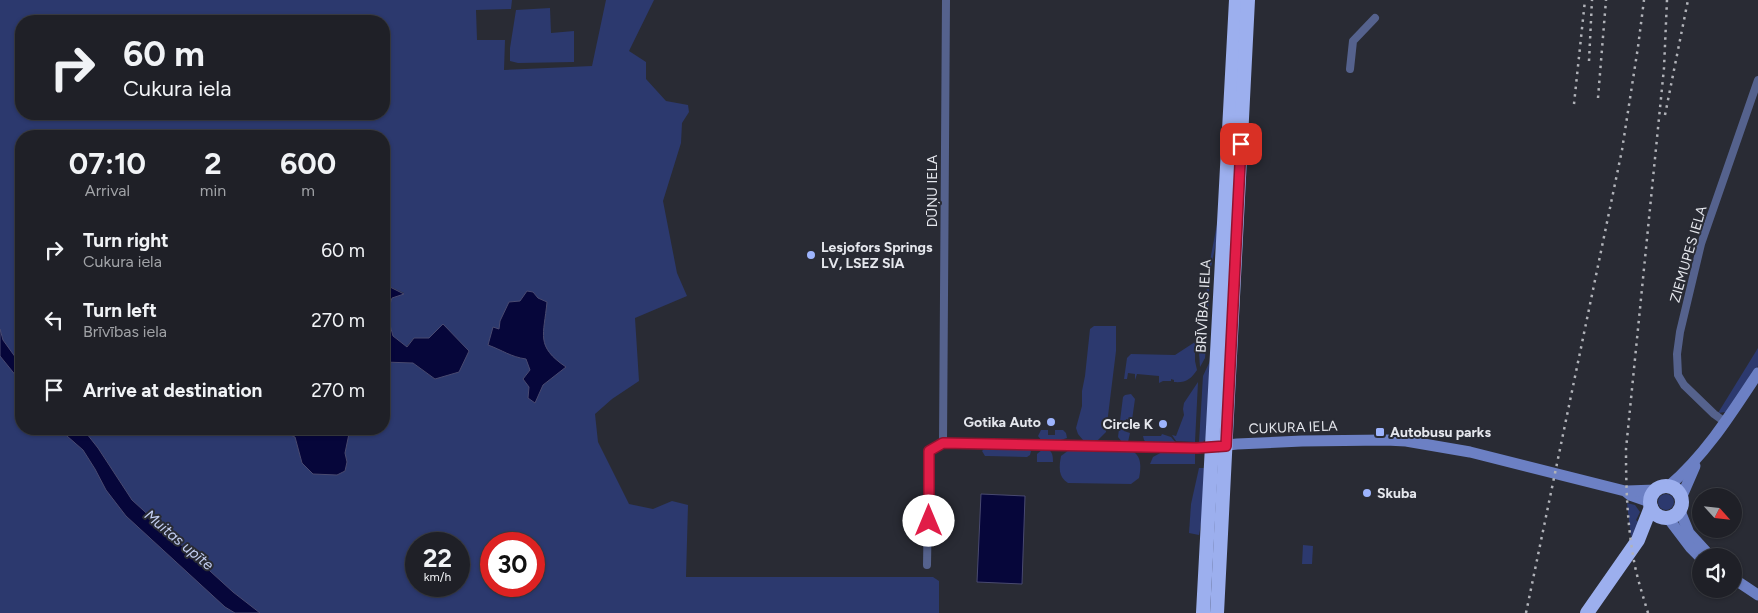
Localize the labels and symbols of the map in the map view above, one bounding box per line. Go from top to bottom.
pin [1220,123,1262,165]
street label: DŪŅU IELA [924,154,941,227]
street label: ZIEMUPES IELA [1667,203,1711,305]
place label: Lesjofors Springs LV, LSEZ SIA [821,239,933,272]
marker: Lesjofors Springs LV, LSEZ SIA [805,249,817,261]
street label: BRĪVĪBAS IELA [1193,258,1214,353]
place label: Gotika Auto [964,414,1041,431]
marker: Gotika Auto [1045,416,1057,428]
place label: Circle K [1102,416,1154,433]
street label: CUKURA IELA [1248,417,1338,438]
marker: Circle K [1157,418,1169,430]
place label: Autobusu parks [1390,424,1491,441]
marker: Autobusu parks [1374,426,1386,438]
place label: Skuba [1377,485,1417,502]
marker: Skuba [1361,487,1373,499]
north arrow [1692,488,1742,538]
position arrow [902,494,954,546]
water label: Muitas upīte [141,506,217,574]
speed limit sign: 30 [480,532,545,597]

